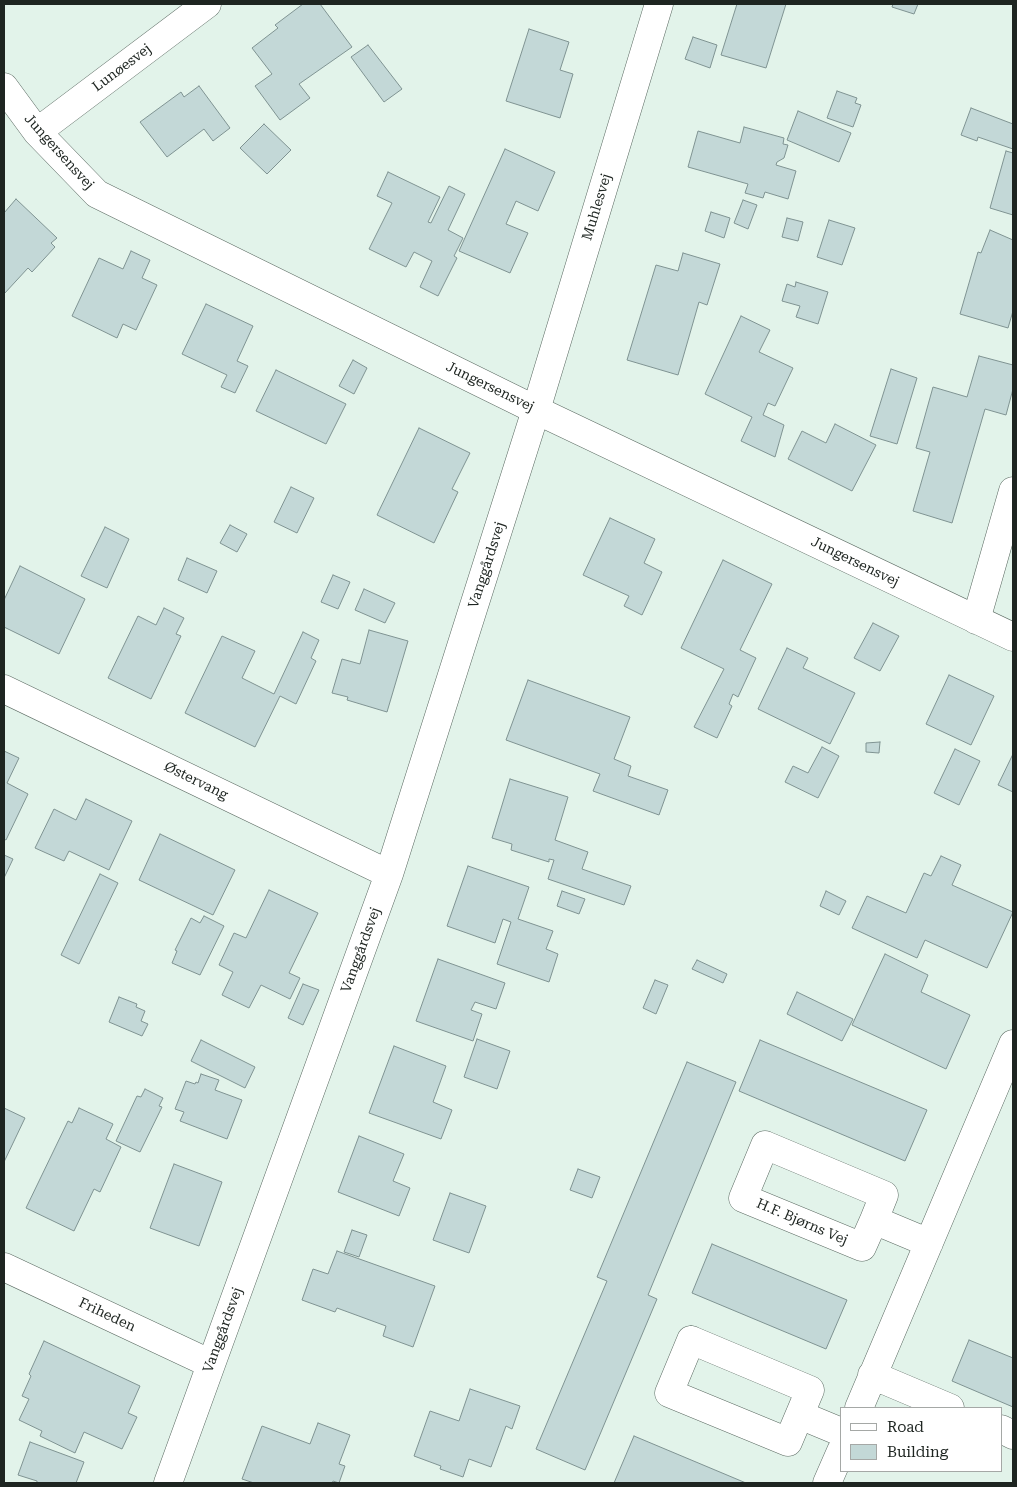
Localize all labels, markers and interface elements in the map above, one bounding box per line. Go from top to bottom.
street label: Lunøesvej [89,40,155,96]
street label: Jungersensvej [21,111,97,193]
street label: Muhlesvej [579,172,615,242]
street label: Jungersensvej [443,358,537,416]
street label: Vanggårdsvej [465,520,509,610]
street label: Jungersensvej [808,533,902,591]
street label: Østervang [161,758,231,804]
street label: Vanggårdsvej [338,905,384,995]
street label: H.F. Bjørns Vej [754,1195,850,1249]
street label: Vanggårdsvej [200,1285,246,1375]
street label: Friheden [76,1295,138,1335]
legend [840,1407,1002,1472]
text: Road [887,1418,924,1436]
text: Building [887,1443,948,1461]

